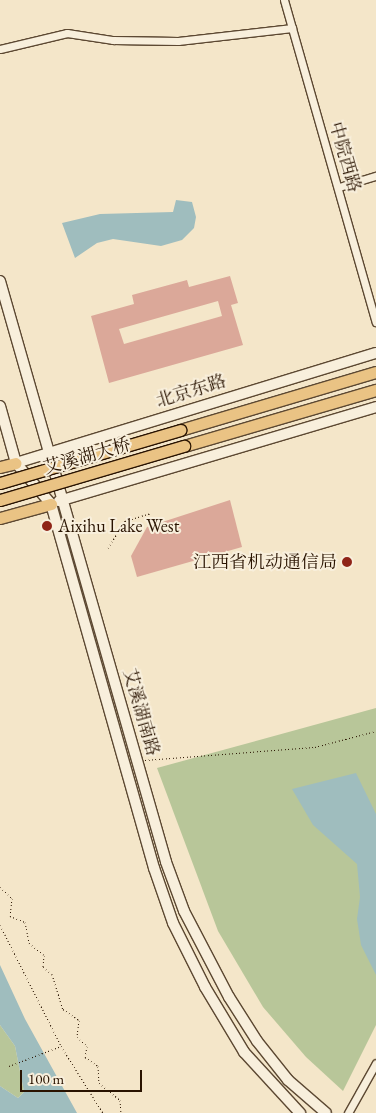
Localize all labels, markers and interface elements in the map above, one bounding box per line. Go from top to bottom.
street label: 中院西路 [325,119,365,195]
street label: 北京东路 [153,370,229,412]
street label: 艾溪湖大桥 [41,433,133,479]
place label: Aixihu Lake West [58,515,179,537]
marker: Aixihu Lake West [40,519,54,533]
place label: 江西省机动通信局 [193,551,337,573]
marker: 江西省机动通信局 [341,556,353,568]
street label: 艾溪湖南路 [118,666,164,758]
scale bar [22,1060,145,1092]
text: 100 m [28,1069,64,1088]

